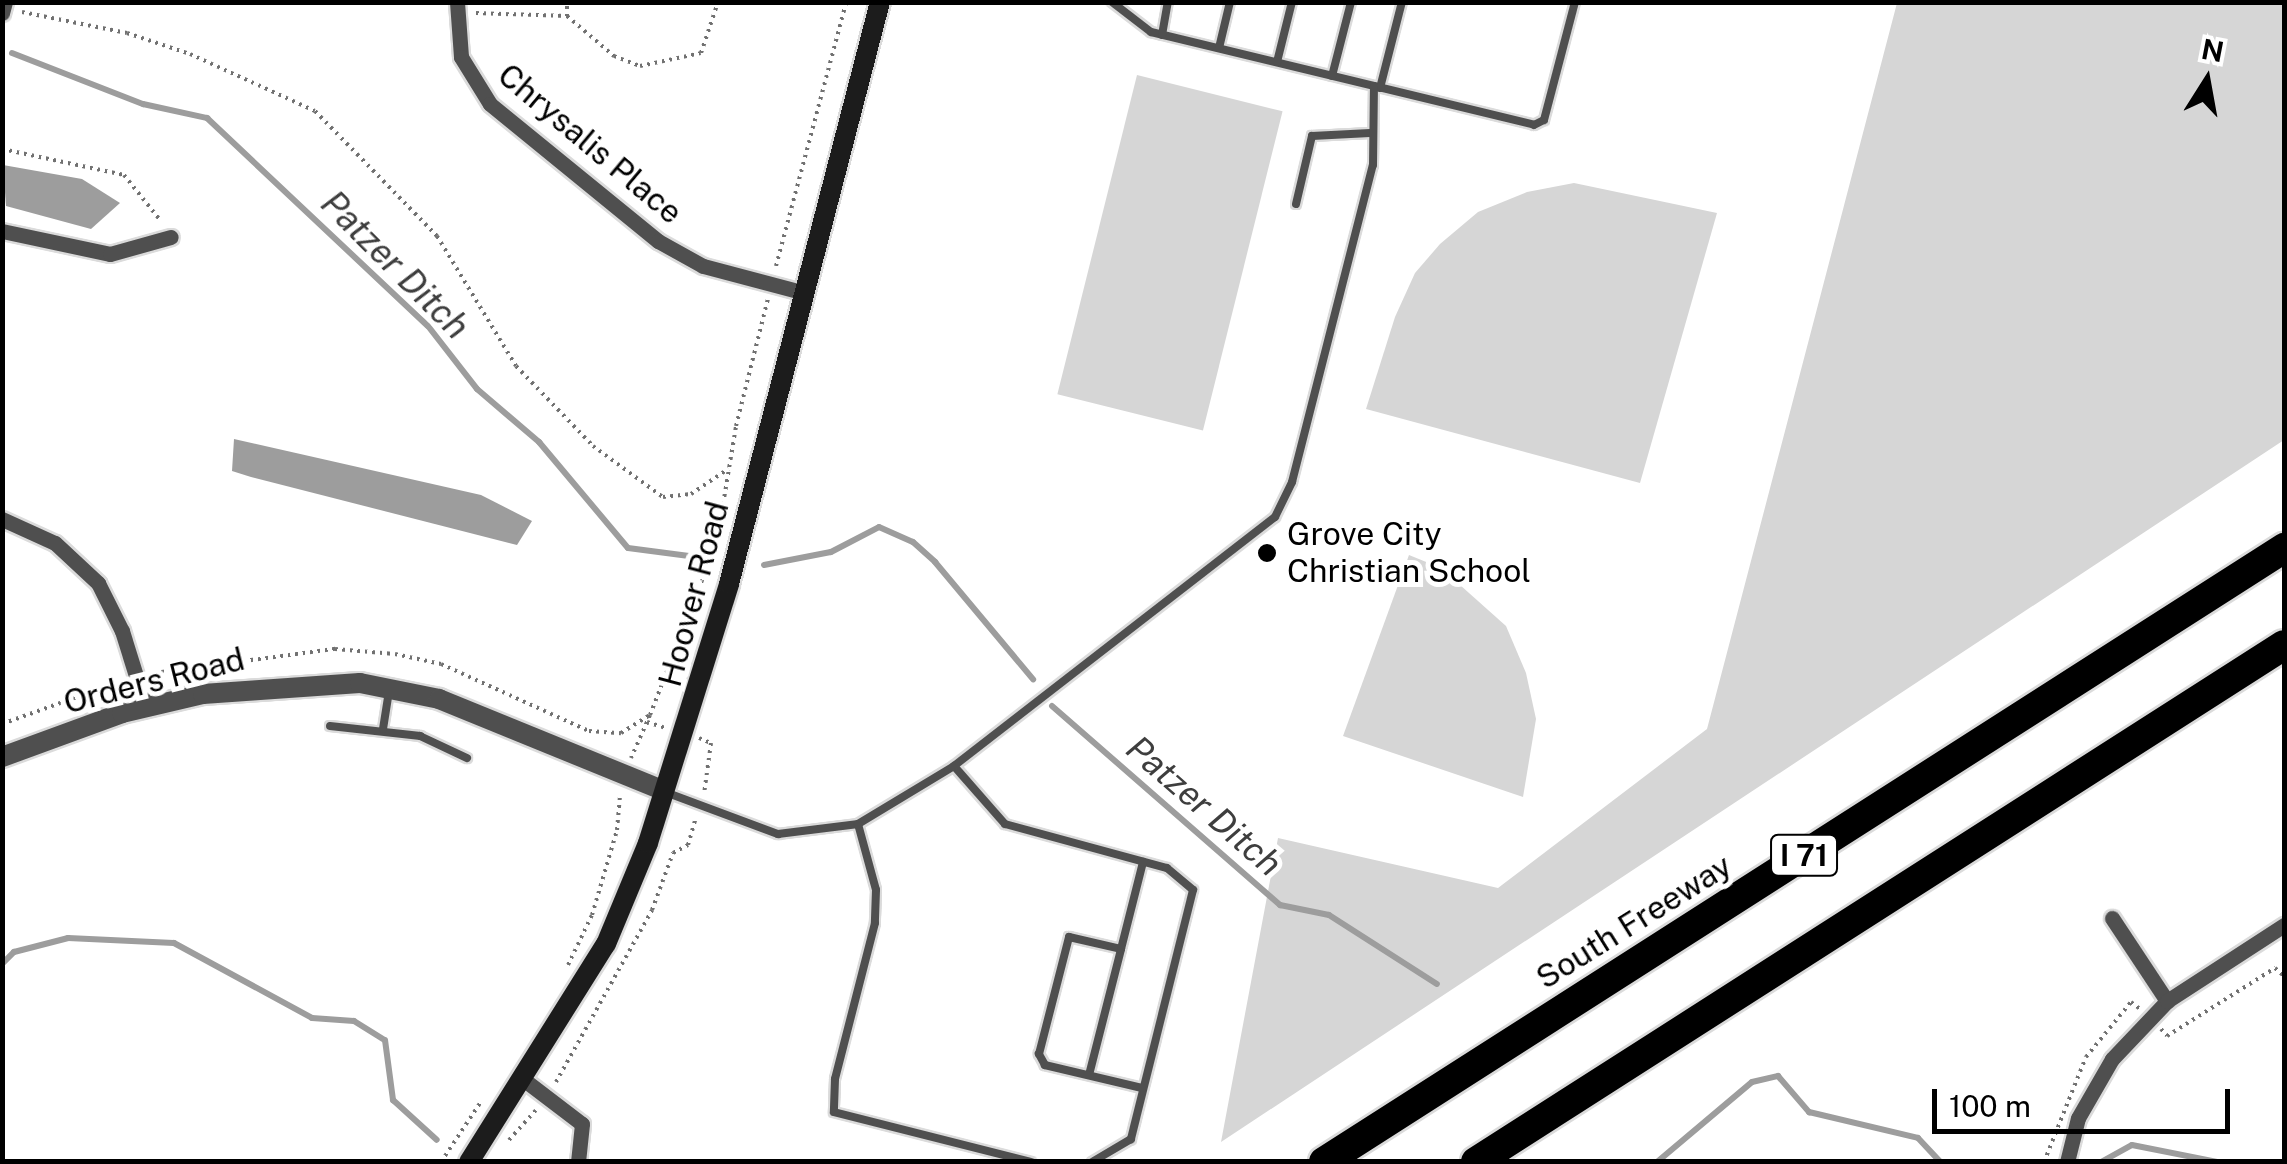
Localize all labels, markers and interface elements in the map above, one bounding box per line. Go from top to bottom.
north arrow [2157,30,2257,130]
text: N [2199,32,2227,68]
street label: Chrysalis Place [490,56,690,232]
water label: Patzer Ditch [312,182,478,348]
street label: Hoover Road [651,497,737,691]
place label: Grove City Christian School [1287,516,1531,591]
marker: Grove City Christian School [1256,542,1278,564]
street label: Orders Road [60,640,248,722]
water label: Patzer Ditch [1118,727,1290,885]
road number: I 71 [1769,830,1839,880]
street label: South Freeway [1529,847,1739,997]
scale bar [1937,1069,2234,1131]
text: 100 m [1949,1088,2031,1124]

